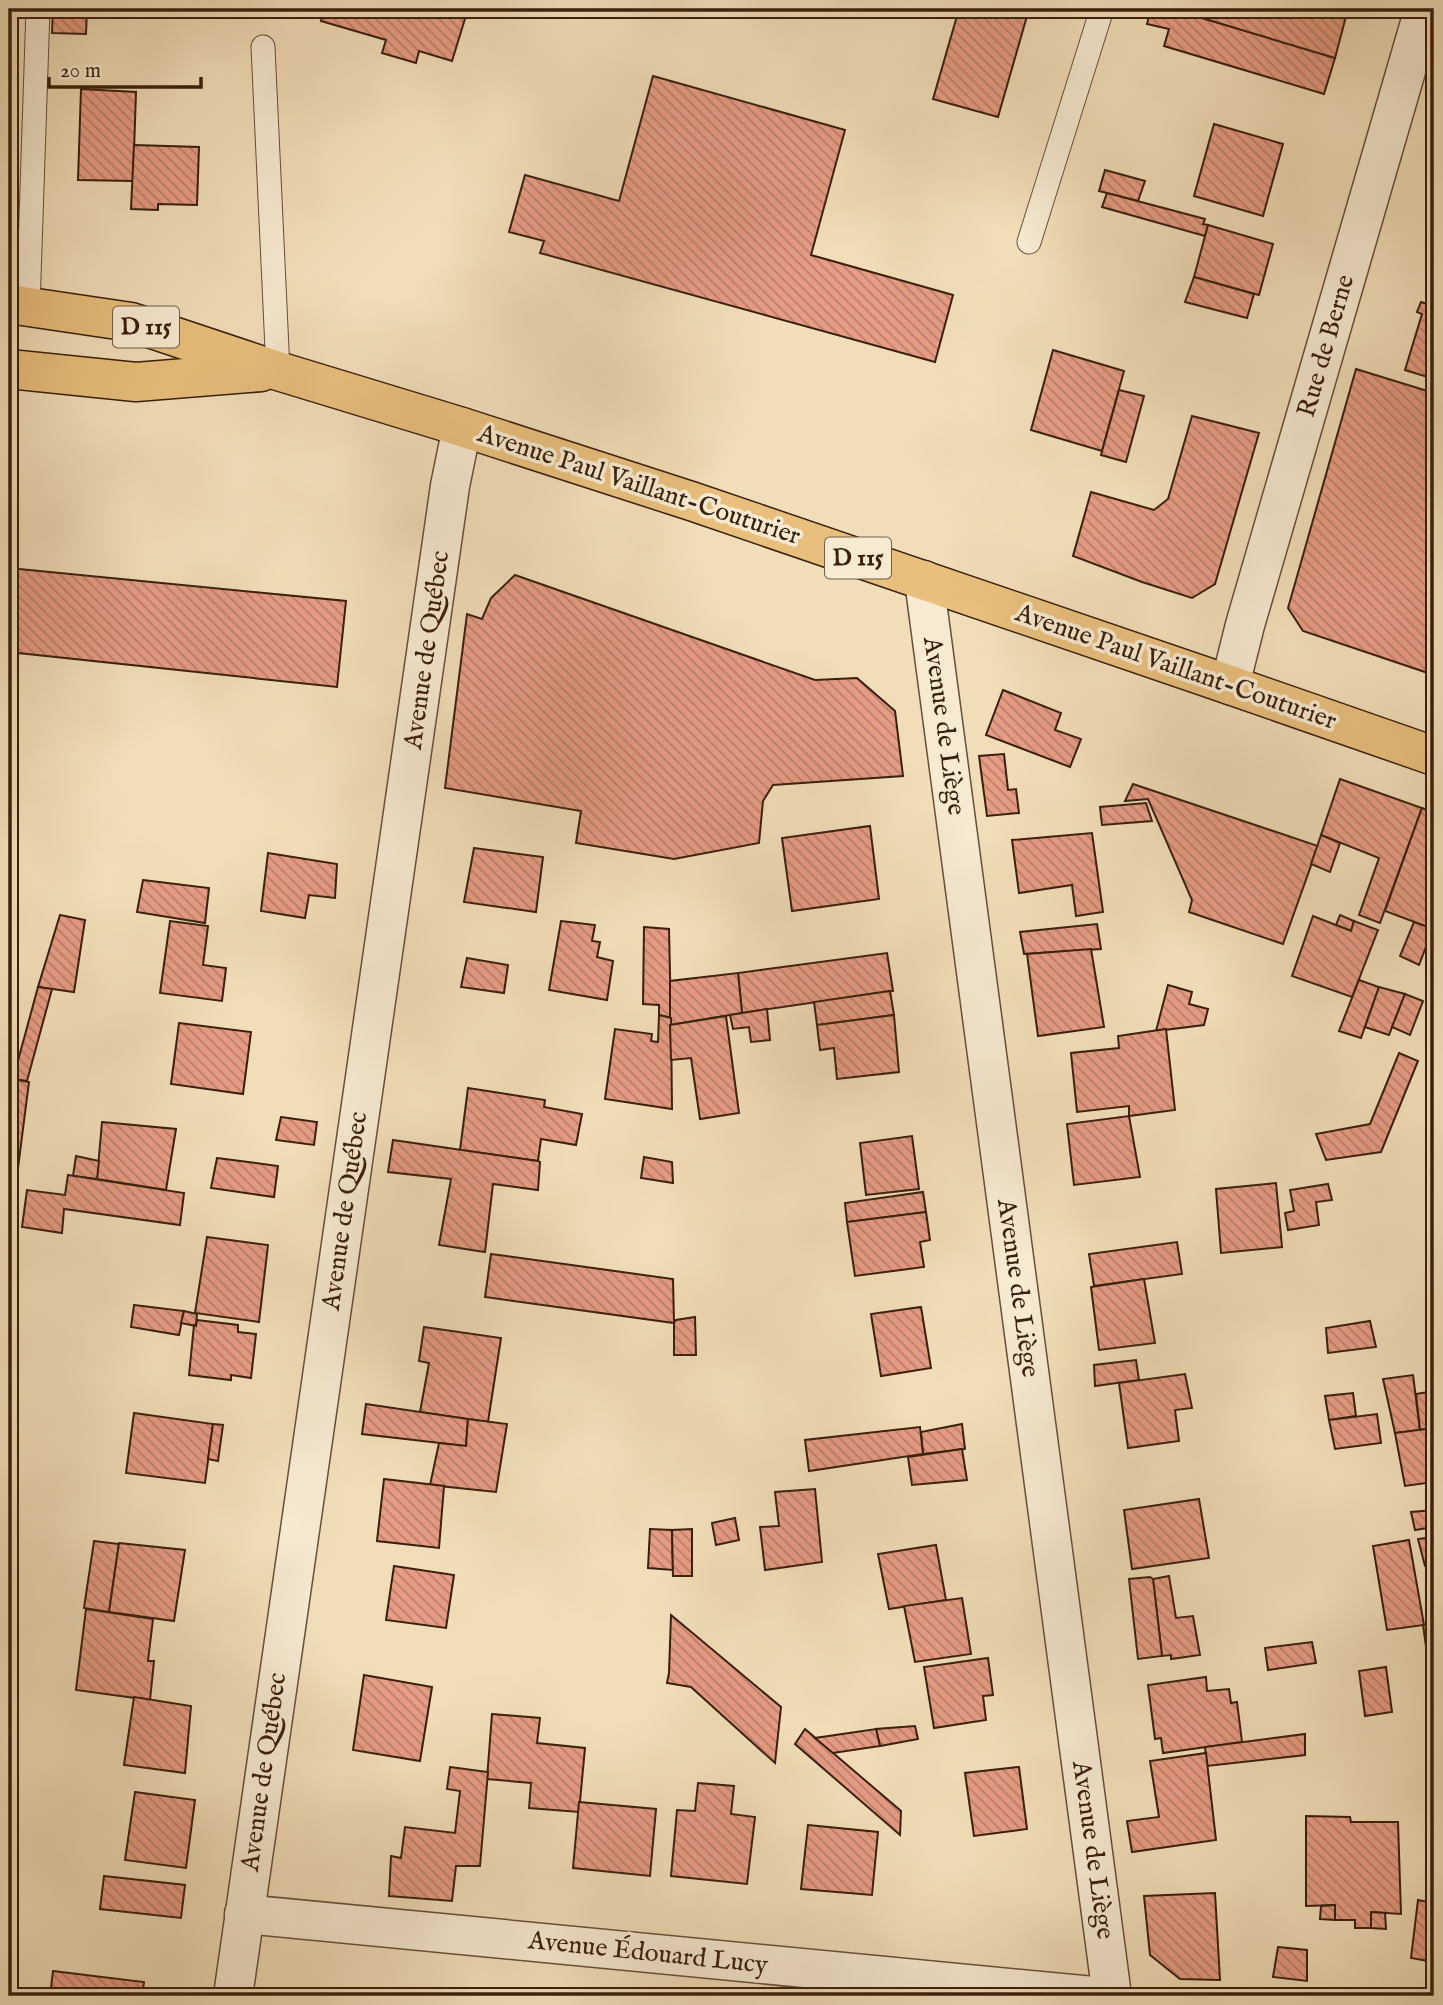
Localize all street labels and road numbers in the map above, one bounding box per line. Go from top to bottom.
street label: Rue de Berne [1290,271,1362,421]
road number: D 115 [113,306,179,348]
street label: Avenue Paul Vaillant-Couturier [472,417,805,553]
road number: D 115 [825,538,891,578]
street label: Avenue de Québec [397,549,457,752]
street label: Avenue Paul Vaillant-Couturier [1010,596,1341,738]
street label: Avenue de Liège [915,634,973,817]
street label: Avenue de Québec [315,1110,375,1313]
street label: Avenue de Liège [989,1196,1047,1379]
street label: Avenue de Québec [234,1671,294,1874]
street label: Avenue de Liège [1064,1758,1122,1941]
street label: Avenue Édouard Lucy [526,1924,770,1982]

